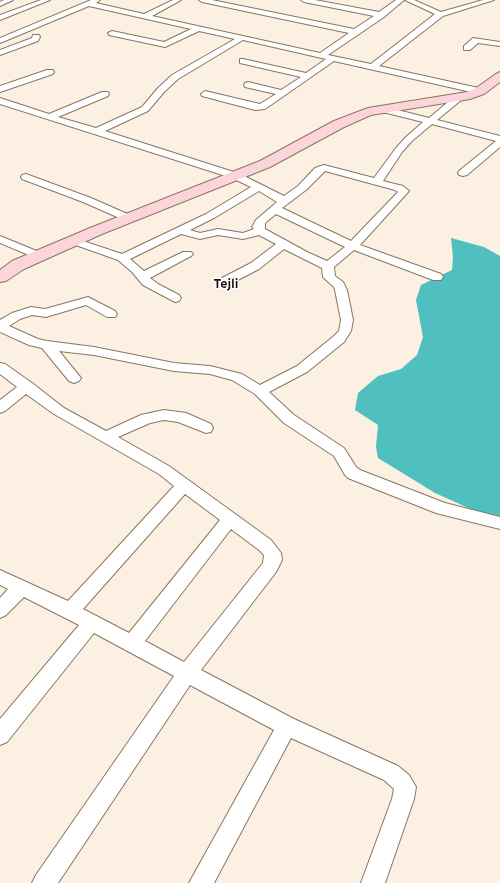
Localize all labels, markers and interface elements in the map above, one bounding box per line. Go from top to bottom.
district label: Tejli [213,277,239,293]

